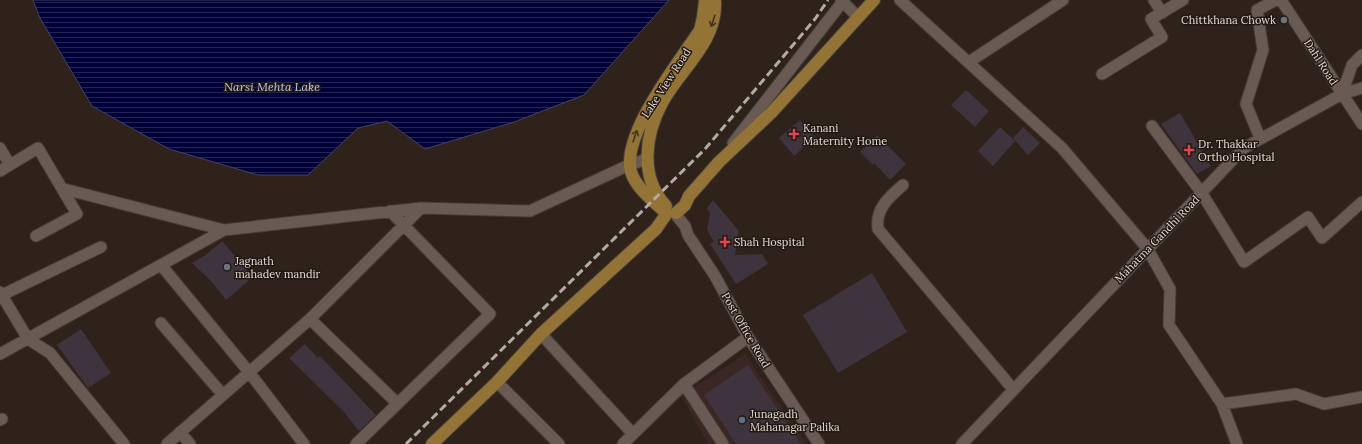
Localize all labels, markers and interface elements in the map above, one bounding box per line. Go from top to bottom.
place label: Chittkhana Chowk [1181,13,1276,27]
one-way arrow [709,15,716,28]
marker: Chittkhana Chowk [1279,15,1289,25]
street label: Dahl Road [1301,36,1341,88]
street label: Lake View Road [638,45,694,120]
water label: Narsi Mehta Lake [224,79,320,94]
place label: Kanani Maternity Home [803,121,887,148]
marker: Kanani Maternity Home [788,128,800,140]
one-way arrow [632,129,639,142]
place label: Dr. Thakkar Ortho Hospital [1198,137,1274,164]
marker: Dr. Thakkar Ortho Hospital [1183,144,1195,156]
street label: Mahatma Gandhi Road [1112,192,1203,286]
place label: Shah Hospital [734,235,805,249]
marker: Shah Hospital [719,236,731,248]
place label: Jagnath mahadev mandir [234,254,321,281]
marker: Jagnath mahadev mandir [222,262,232,272]
street label: Post Office Road [719,290,773,371]
place label: Junagadh Mahanagar Palika [749,407,840,434]
marker: Junagadh Mahanagar Palika [737,415,747,425]

